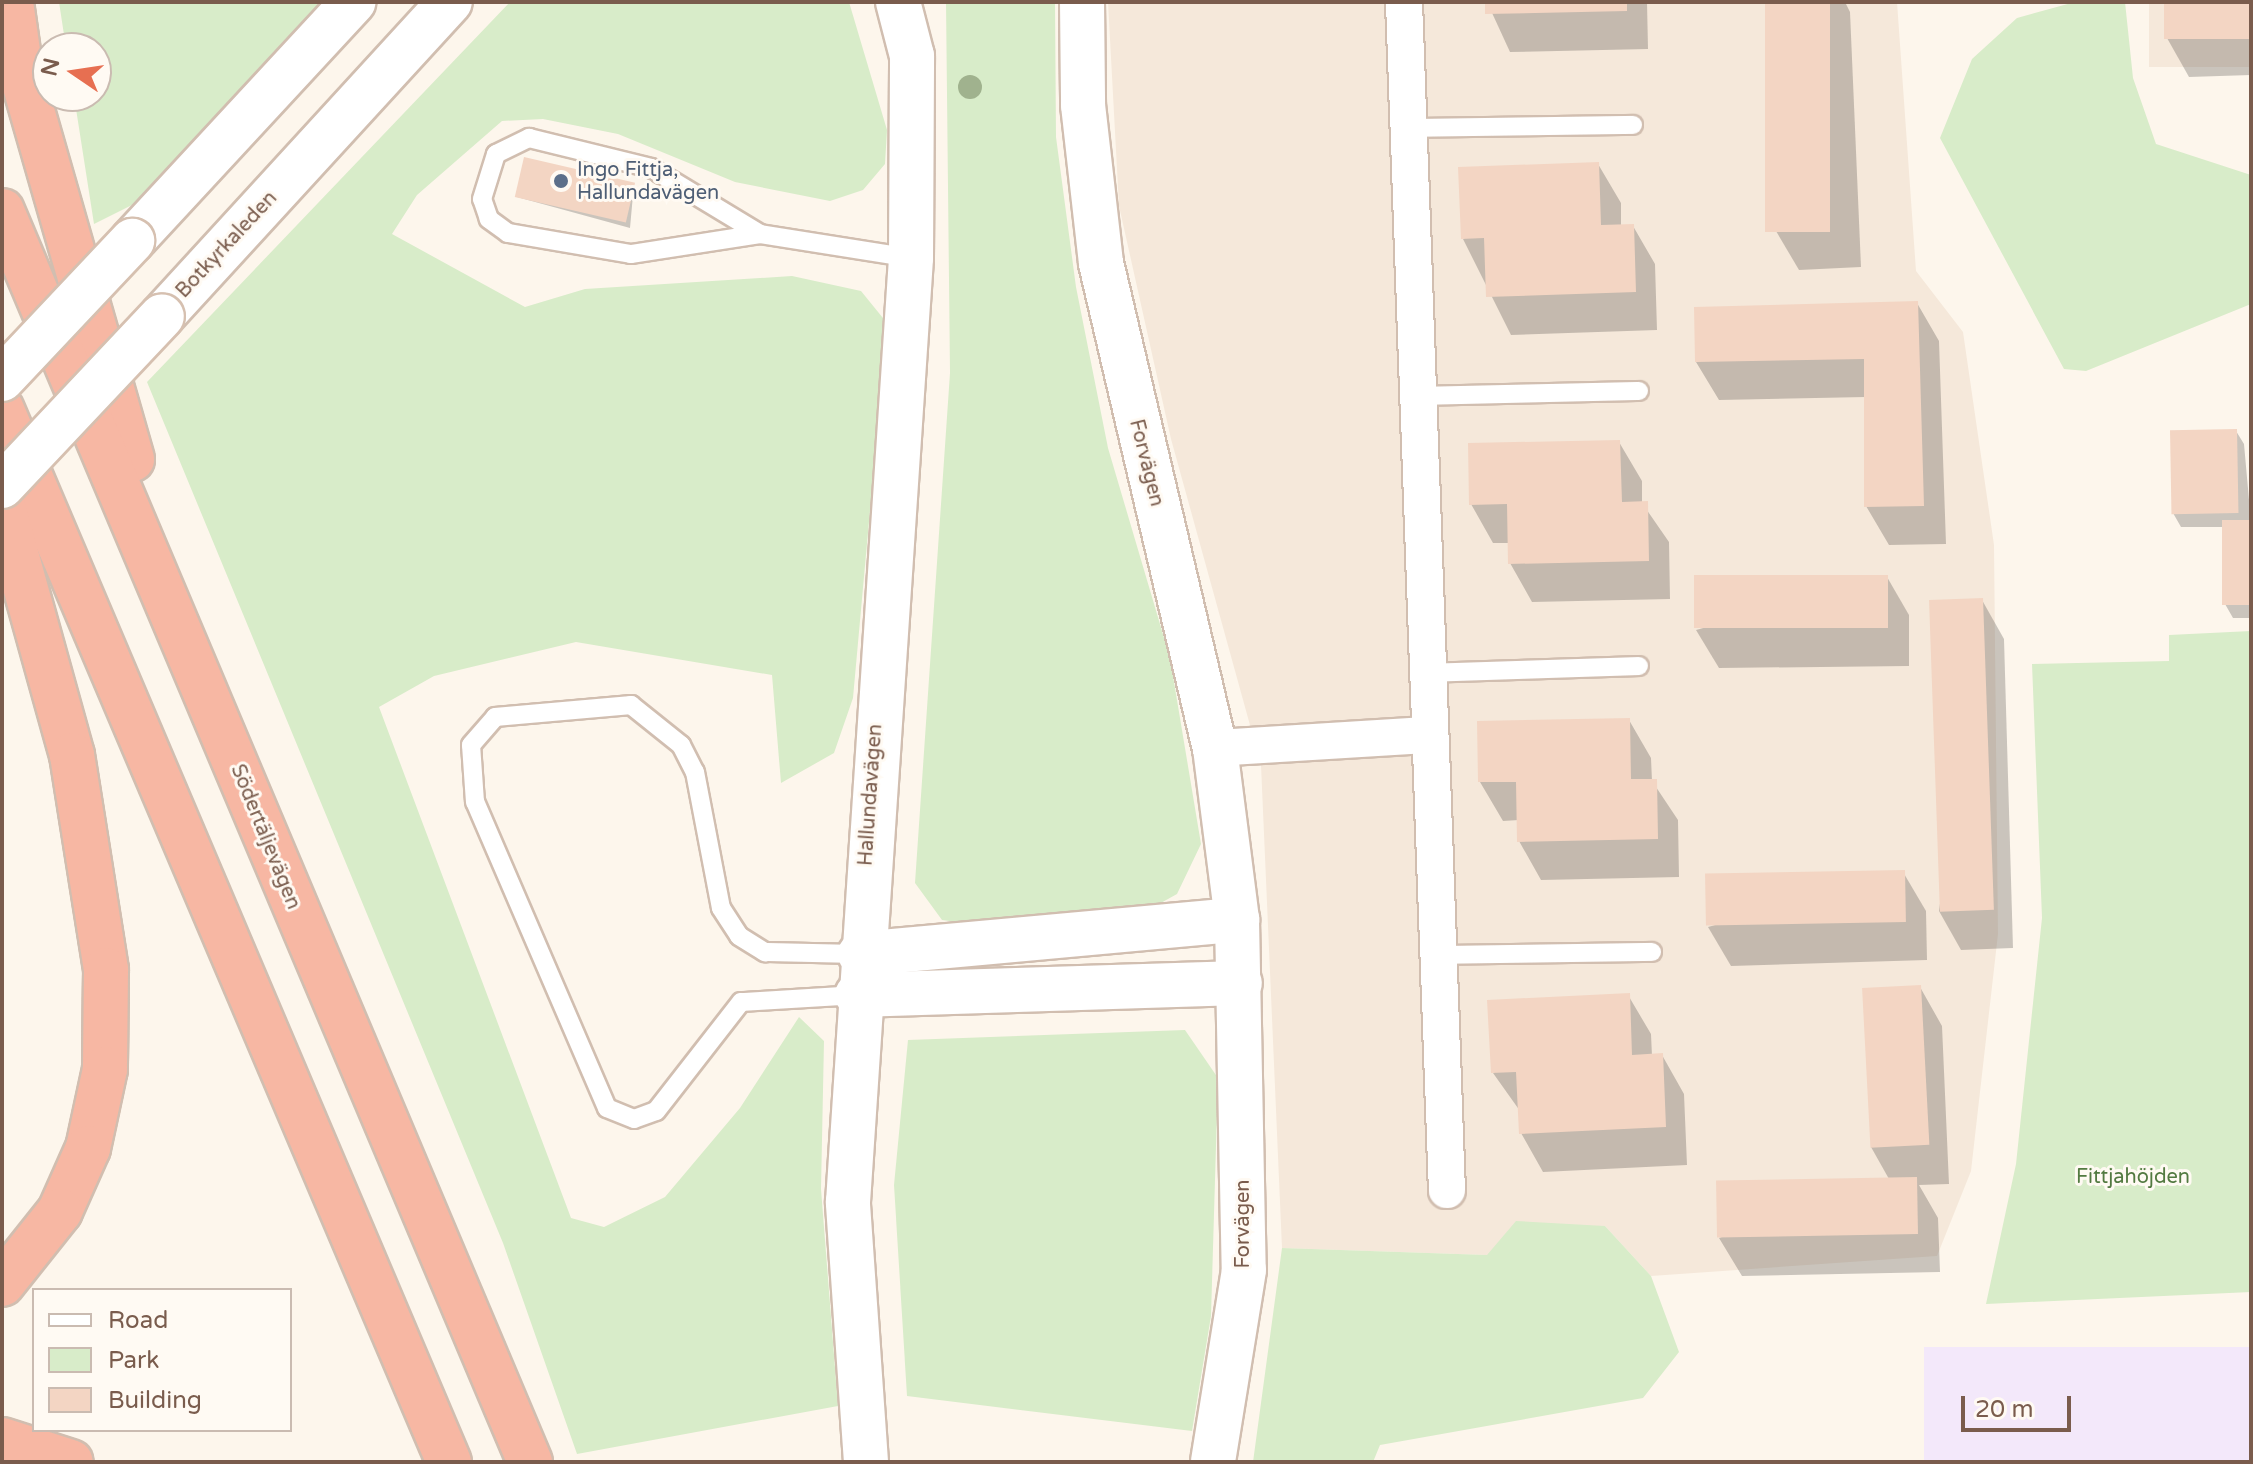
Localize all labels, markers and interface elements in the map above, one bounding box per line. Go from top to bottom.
north arrow [32,32,112,112]
text: N [36,56,65,79]
place label: Ingo Fittja, Hallundavägen [577,158,719,205]
marker: Ingo Fittja, Hallundavägen [552,172,570,190]
street label: Botkyrkaleden [171,187,283,303]
street label: Forvägen [1124,417,1168,509]
street label: Hallundavägen [854,723,888,867]
street label: Södertäljevägen [225,761,305,913]
park label: Fittjahöjden [2076,1165,2190,1189]
street label: Forvägen [1231,1179,1255,1269]
legend [32,1288,292,1432]
text: Road [108,1306,168,1335]
text: Park [108,1346,159,1375]
scale bar [1965,1380,2075,1430]
text: Building [108,1386,202,1415]
text: 20 m [1975,1395,2033,1424]

